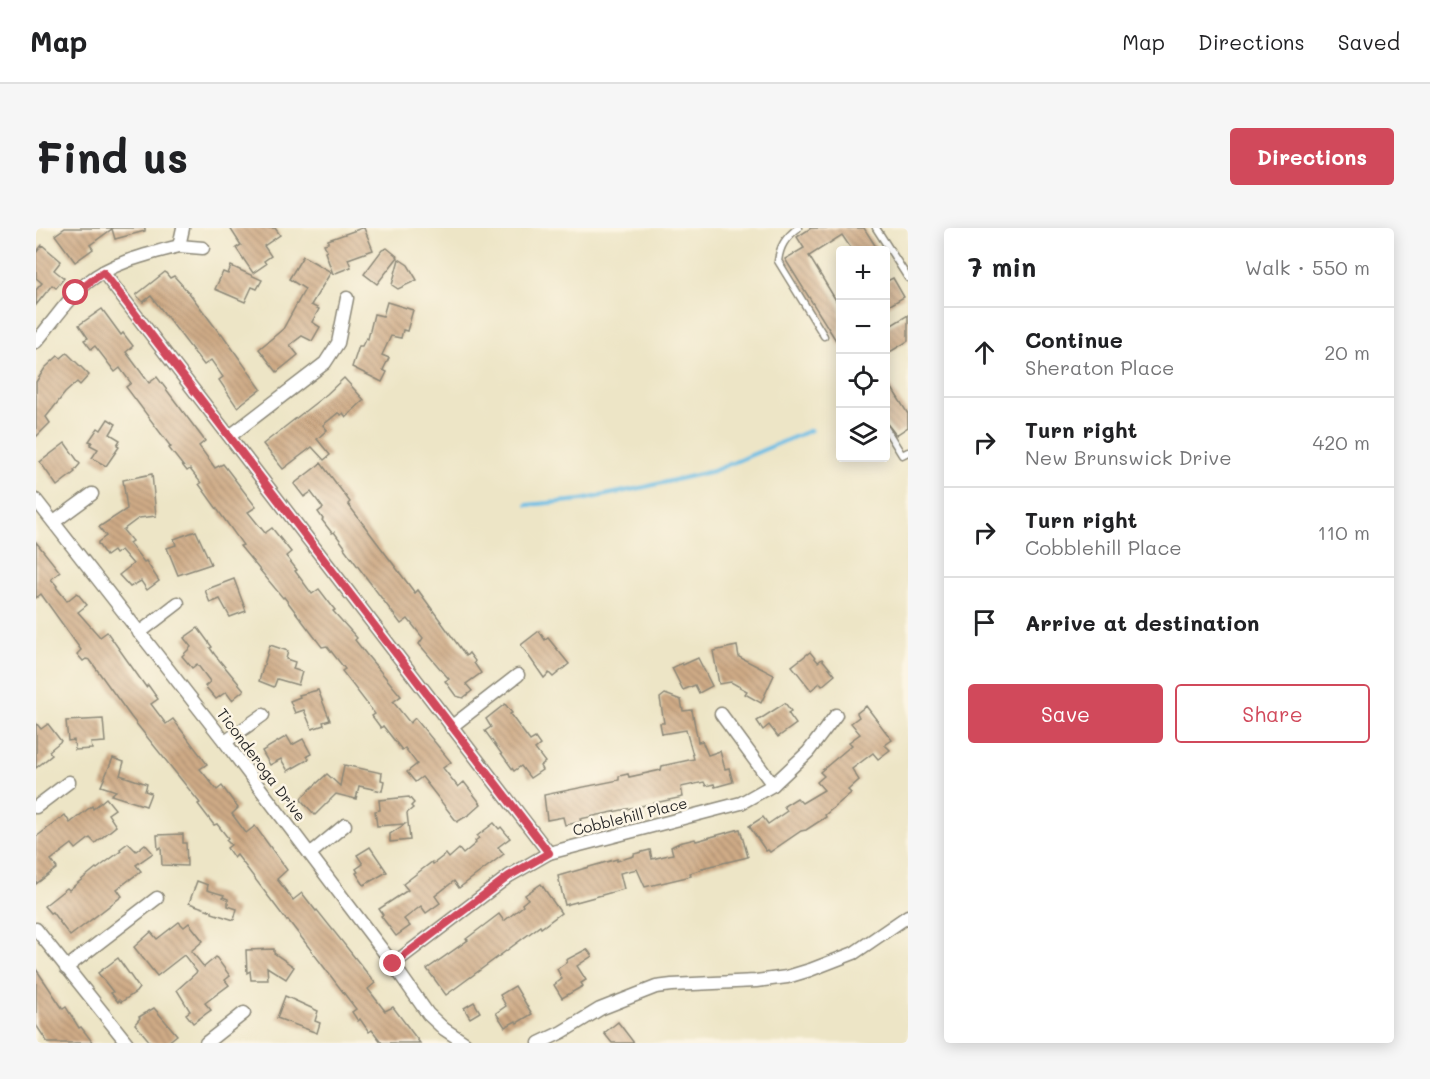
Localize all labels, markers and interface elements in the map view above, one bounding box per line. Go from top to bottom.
text: Map [30,23,87,59]
text: Map [1122,28,1165,55]
text: Directions [1198,28,1305,55]
text: Saved [1338,28,1400,55]
button: Directions [1230,128,1394,185]
text: Find us [36,129,188,184]
map controls [836,246,890,462]
button: + [836,246,890,300]
text: 7 min [968,250,1036,284]
text: Walk · 550 m [1245,254,1370,280]
route start [62,279,88,305]
button: − [836,300,890,354]
text: Continue [1025,325,1123,354]
icon: ahead [968,336,1001,369]
text: 20 m [1324,339,1370,365]
button: locate [836,354,890,408]
text: Sheraton Place [1025,354,1174,380]
button: layers [836,408,890,462]
text: Turn right [1025,415,1137,444]
icon: right [968,426,1001,459]
text: 420 m [1312,429,1370,455]
text: New Brunswick Drive [1025,444,1232,470]
text: Turn right [1025,505,1137,534]
icon: right [968,516,1001,549]
text: 110 m [1317,519,1370,545]
text: Cobblehill Place [1025,534,1182,560]
icon: arrive [968,606,1001,639]
text: Arrive at destination [1025,608,1260,637]
button: Save [968,684,1163,743]
button: Share [1175,684,1370,743]
street label: Ticonderoga Drive [213,704,311,825]
street label: Cobblehill Place [570,792,689,840]
route end [379,950,405,976]

